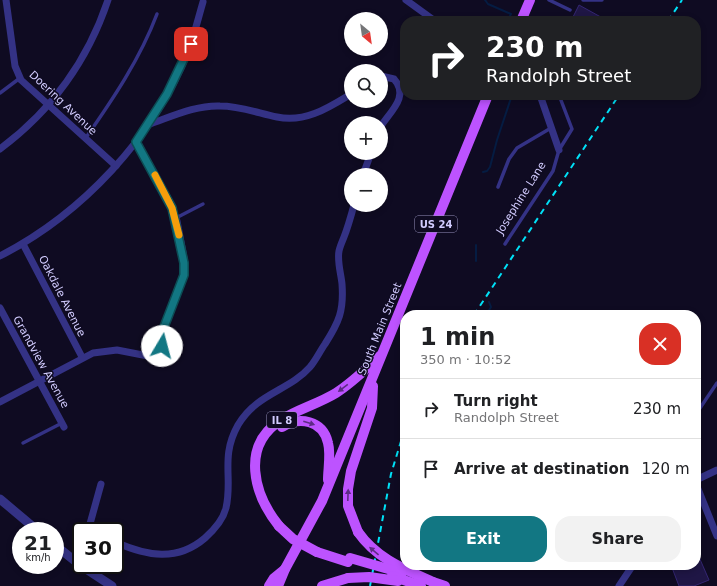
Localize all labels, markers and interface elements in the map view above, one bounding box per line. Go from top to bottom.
north arrow [344,12,388,56]
map controls [344,12,388,212]
pin [174,27,208,61]
text: 230 m [486,31,583,64]
icon: right [420,32,472,84]
icon: arrive [180,33,202,55]
button: search [344,64,388,108]
text: Randolph Street [486,65,631,86]
street label: Doering Avenue [26,68,100,138]
button: + [344,116,388,160]
street label: Josephine Lane [493,159,549,238]
button: − [344,168,388,212]
road number: US 24 [415,216,457,232]
street label: Oakdale Avenue [36,253,88,339]
street label: South Main Street [355,280,405,377]
street label: Grandview Avenue [10,314,72,411]
text: 1 min [420,323,495,351]
button: close [639,323,681,365]
position arrow [141,325,183,367]
text: 350 m · 10:52 [420,352,511,367]
one-way arrow [338,384,348,392]
text: Turn right [454,392,538,410]
icon: right [420,398,442,420]
text: 230 m [633,400,681,418]
text: Randolph Street [454,410,559,425]
road number: IL 8 [267,412,297,428]
one-way arrow [303,420,315,426]
icon: arrive [420,458,442,480]
text: Arrive at destination [454,460,629,478]
text: 120 m [641,460,690,478]
one-way arrow [345,488,351,501]
button: Exit [420,516,547,562]
button: Share [555,516,681,562]
speed limit sign: 30 [72,522,124,574]
text: 21 [24,531,52,555]
one-way arrow [368,546,379,555]
text: km/h [25,552,51,563]

